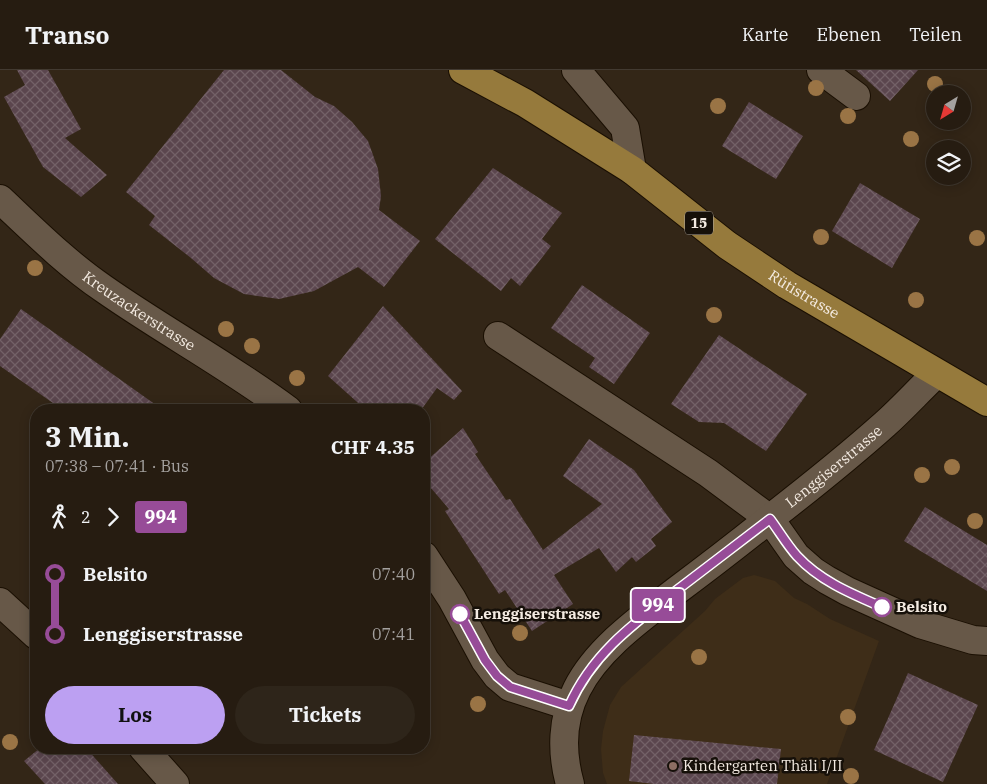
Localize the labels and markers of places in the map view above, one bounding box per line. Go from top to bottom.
marker: Belsito [872,597,892,617]
place label: Belsito [896,597,947,616]
marker: Lenggiserstrasse [450,604,470,624]
place label: Lenggiserstrasse [474,604,600,623]
place label: Kindergarten Thäli I/II [683,756,842,775]
marker: Kindergarten Thäli I/II [667,760,679,772]

